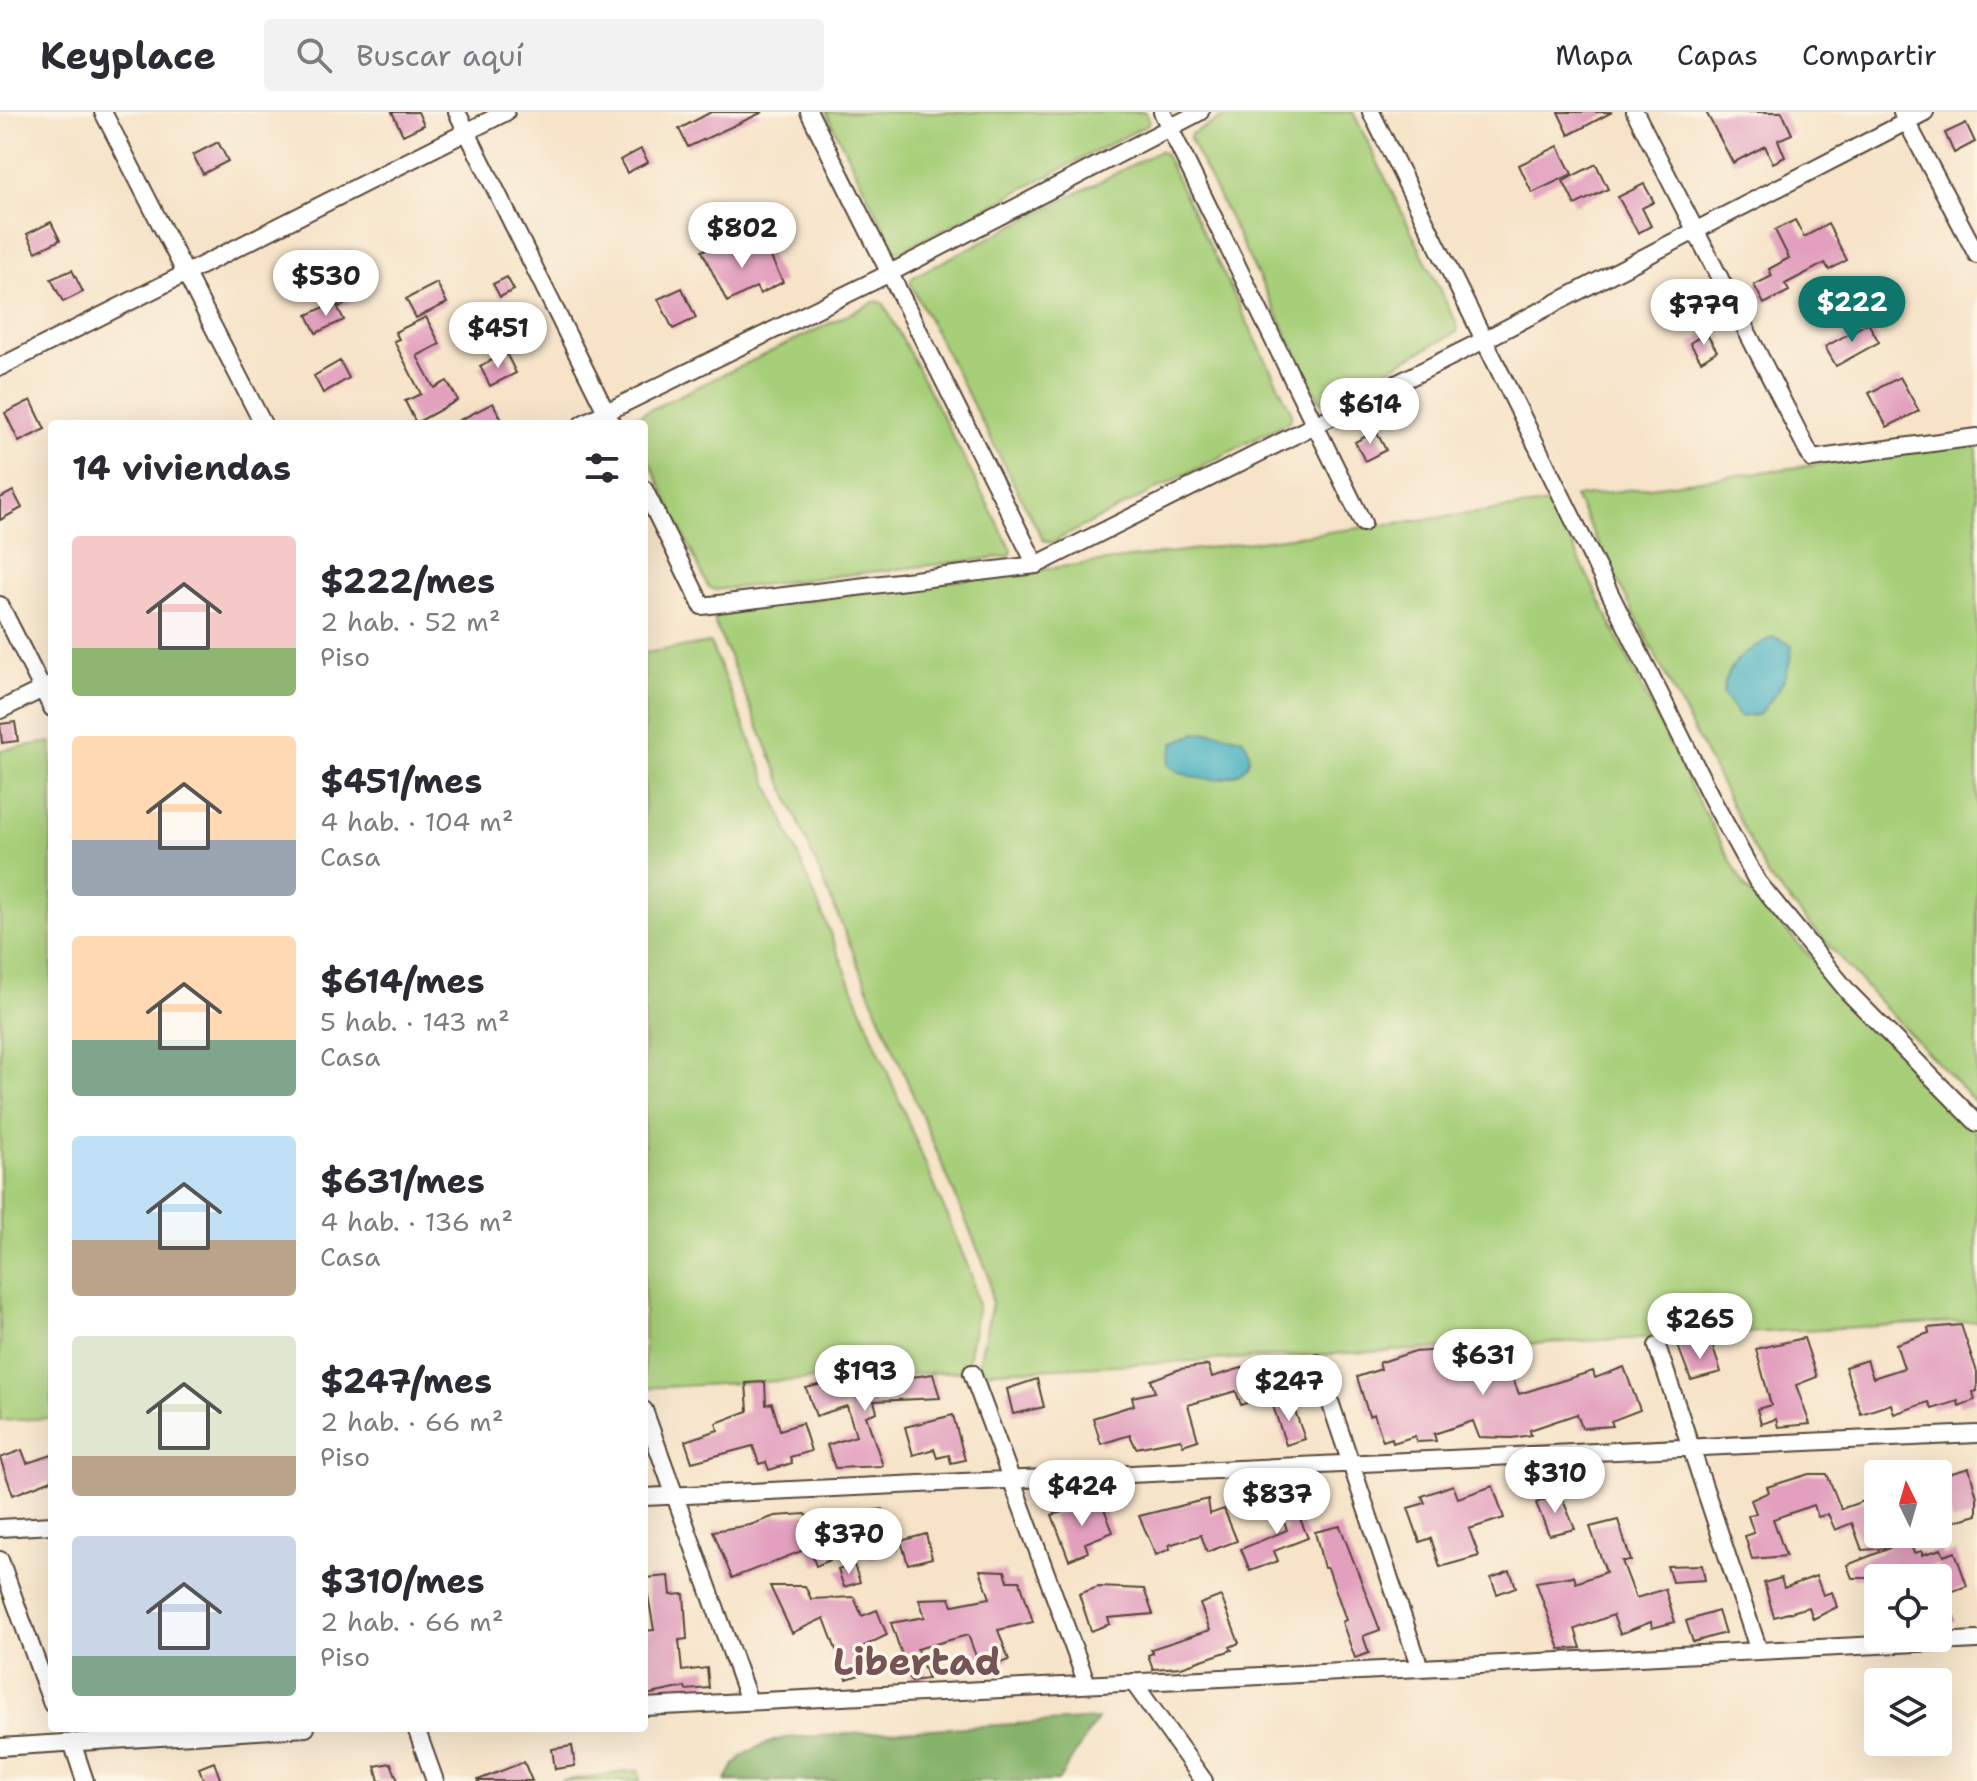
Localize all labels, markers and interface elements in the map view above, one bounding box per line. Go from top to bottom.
search box [264,19,824,91]
text: Keyplace [40,30,216,81]
icon: search [292,33,336,77]
text: Buscar aquí [356,35,524,76]
text: Mapa [1555,36,1633,74]
text: Capas [1677,36,1758,74]
text: Compartir [1802,36,1937,74]
pin: $802 [695,202,789,270]
text: $802 [706,210,778,245]
pin: $530 [279,250,373,318]
text: $530 [291,258,361,293]
pin: $222 [1805,276,1899,344]
pin: $779 [1657,279,1751,347]
text: $222 [1816,284,1888,319]
text: $779 [1668,287,1740,322]
pin: $451 [451,302,545,370]
text: $451 [467,310,529,345]
pin: $614 [1323,378,1417,446]
text: $614 [1338,386,1402,421]
text: 14 viviendas [72,445,291,491]
icon: filters [580,446,624,490]
text: $222/mes [320,558,495,604]
icon: home [136,568,232,664]
text: 2 hab. · 52 m² [320,604,501,639]
text: Piso [320,639,370,674]
text: $451/mes [320,758,482,804]
icon: home [136,768,232,864]
text: 4 hab. · 104 m² [320,804,514,839]
text: Casa [320,839,380,874]
text: $614/mes [320,958,485,1004]
icon: home [136,968,232,1064]
text: 5 hab. · 143 m² [320,1004,510,1039]
text: Casa [320,1039,380,1074]
text: $631/mes [320,1158,485,1204]
icon: home [136,1168,232,1264]
text: 4 hab. · 136 m² [320,1204,513,1239]
text: Casa [320,1239,380,1274]
pin: $265 [1653,1293,1747,1361]
text: $265 [1665,1301,1735,1336]
pin: $631 [1436,1329,1530,1397]
text: $631 [1451,1337,1515,1372]
pin: $193 [818,1345,912,1413]
text: $193 [833,1353,897,1388]
pin: $247 [1242,1355,1336,1423]
text: $247/mes [320,1358,492,1404]
text: $247 [1254,1363,1324,1398]
icon: home [136,1368,232,1464]
text: 2 hab. · 66 m² [320,1404,504,1439]
text: Piso [320,1439,370,1474]
pin: $310 [1508,1447,1602,1515]
text: $310 [1523,1455,1587,1490]
pin: $424 [1035,1460,1129,1528]
north arrow [1864,1460,1952,1548]
map controls [1864,1460,1952,1756]
text: $424 [1047,1468,1117,1503]
pin: $837 [1230,1468,1324,1536]
text: $837 [1241,1476,1313,1511]
pin: $370 [802,1508,896,1576]
text: $370 [813,1516,885,1551]
text: $310/mes [320,1558,485,1604]
button: locate [1864,1564,1952,1652]
icon: home [136,1568,232,1664]
text: 2 hab. · 66 m² [320,1604,504,1639]
district label: Libertad [833,1636,1001,1687]
text: Piso [320,1639,370,1674]
button: layers [1864,1668,1952,1756]

